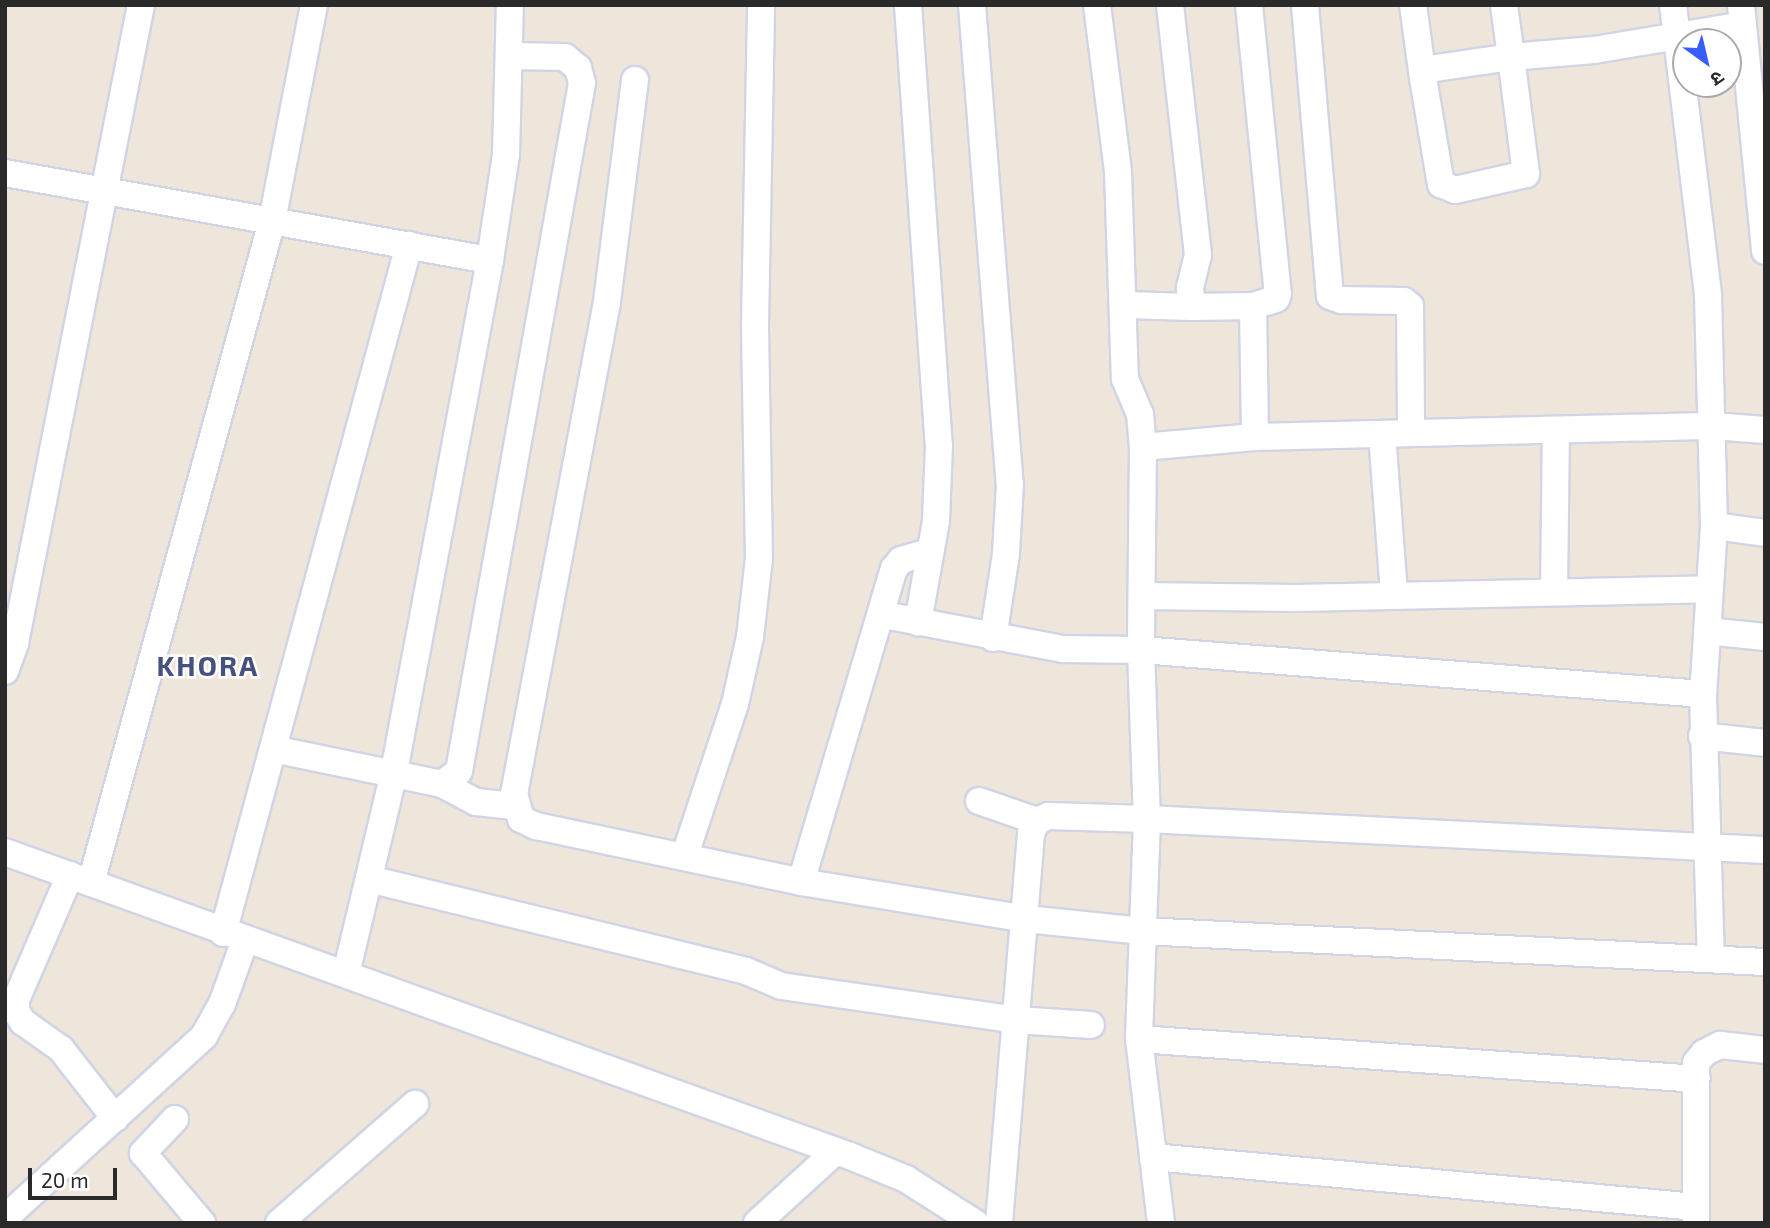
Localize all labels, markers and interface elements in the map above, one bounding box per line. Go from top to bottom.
north arrow [1672,28,1742,98]
text: उ [1707,67,1729,92]
district label: KHORA [157,648,259,682]
scale bar [32,1154,121,1198]
text: 20 m [41,1167,89,1192]

